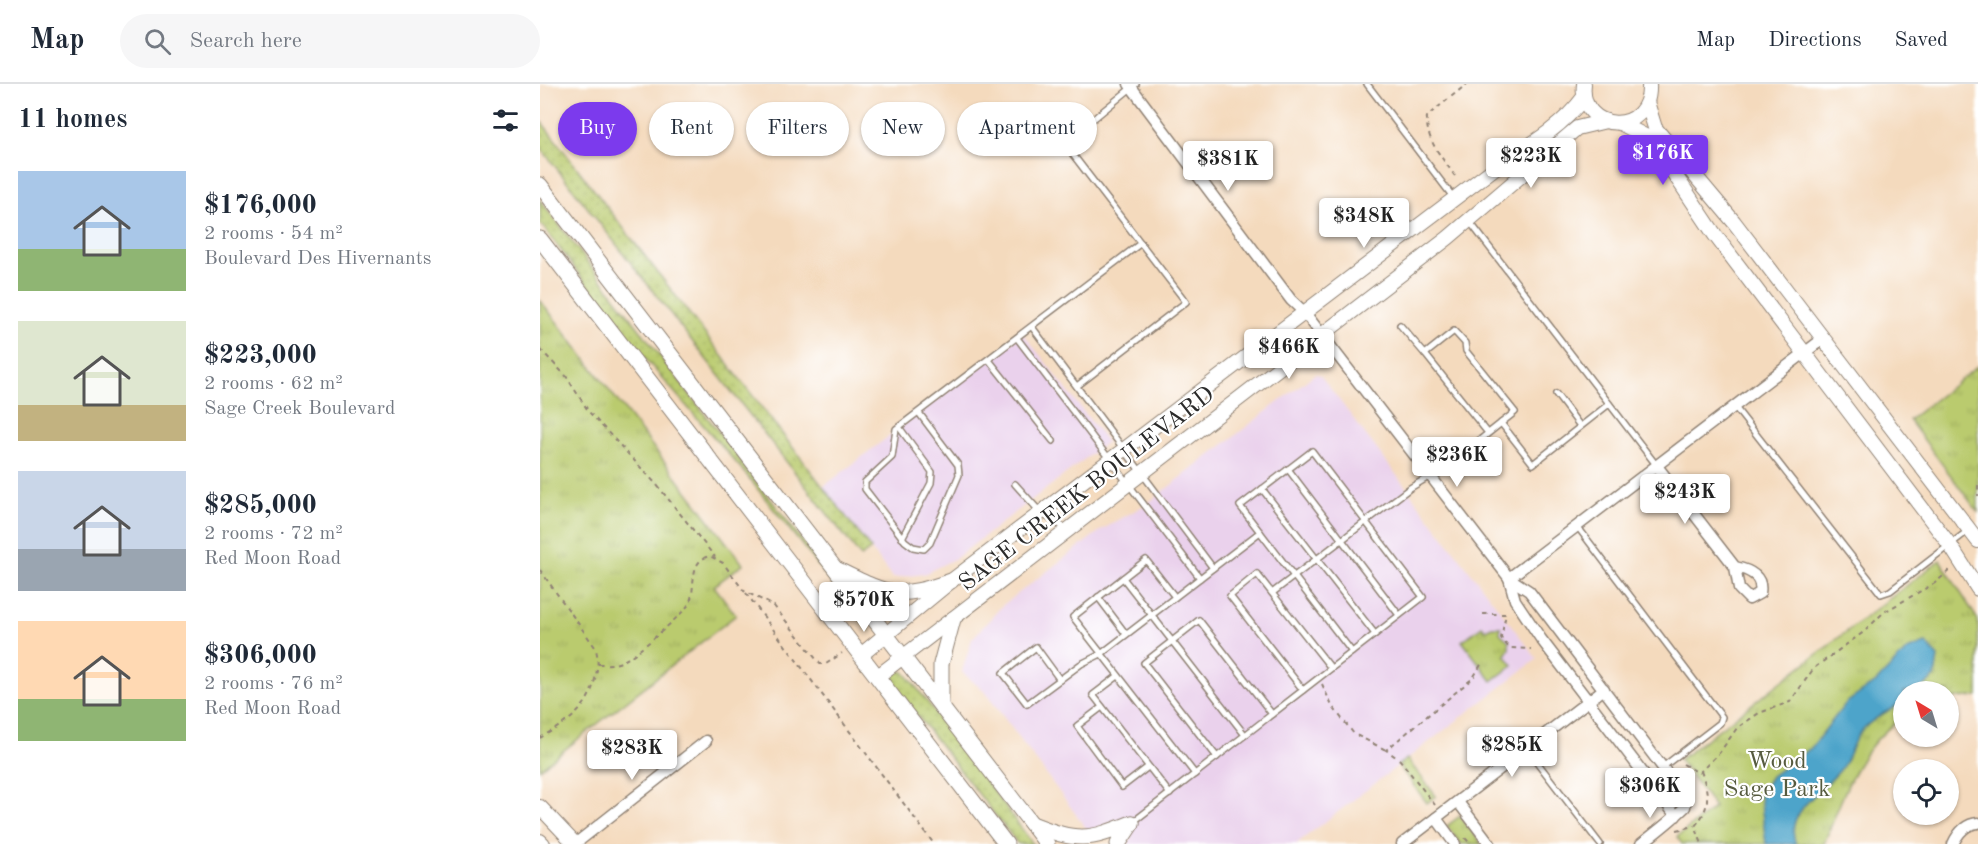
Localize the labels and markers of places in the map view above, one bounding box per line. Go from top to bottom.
pin: $176K [1621,135,1705,186]
pin: $223K [1489,138,1573,189]
pin: $381K [1186,141,1270,192]
pin: $348K [1322,198,1406,249]
pin: $466K [1247,329,1331,380]
pin: $236K [1415,437,1499,488]
pin: $243K [1643,474,1727,525]
pin: $570K [822,582,906,633]
pin: $285K [1470,727,1554,778]
pin: $283K [590,730,674,781]
pin: $306K [1608,768,1692,819]

